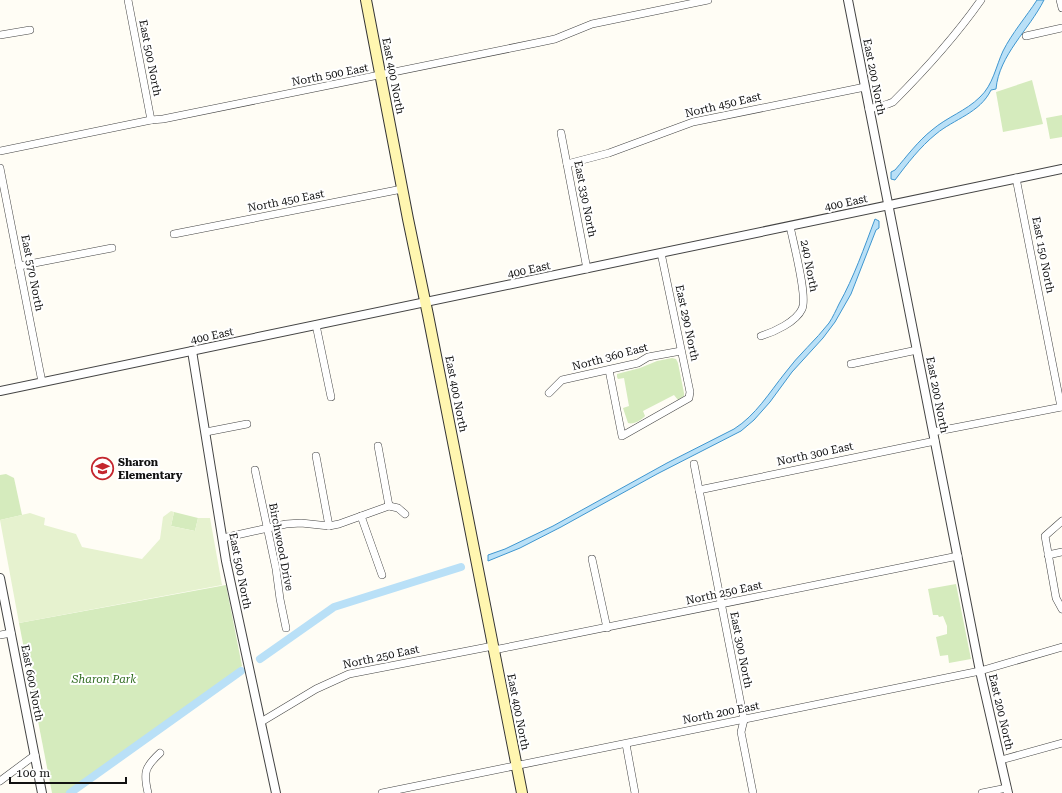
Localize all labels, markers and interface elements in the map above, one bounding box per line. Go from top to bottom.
street label: East 500 North [136,19,164,97]
street label: East 400 North [379,37,407,115]
street label: East 200 North [860,38,888,116]
street label: North 500 East [291,61,369,89]
street label: North 450 East [684,90,762,120]
street label: East 330 North [571,160,599,238]
street label: North 450 East [247,187,325,215]
street label: 400 East [823,192,869,214]
street label: East 150 North [1029,216,1057,294]
street label: East 570 North [18,234,46,312]
street label: 240 North [798,239,820,293]
street label: 400 East [506,259,552,281]
street label: East 290 North [673,284,701,362]
street label: 400 East [189,325,235,347]
street label: North 360 East [571,341,649,373]
street label: East 400 North [442,355,470,433]
street label: East 200 North [923,356,951,434]
street label: North 300 East [776,440,854,468]
school or university icon: Sharon Elementary [89,455,115,481]
place label: Sharon Elementary [118,456,183,482]
street label: Birchwood Drive [266,502,296,592]
street label: East 500 North [226,532,254,610]
street label: North 250 East [685,579,763,607]
street label: East 300 North [727,611,755,689]
street label: North 250 East [342,643,420,671]
street label: East 600 North [18,644,46,722]
park label: Sharon Park [71,673,136,686]
street label: East 400 North [504,673,532,751]
street label: East 200 North [986,673,1016,751]
street label: North 200 East [682,699,760,727]
scale bar [10,759,126,785]
text: 100 m [16,766,50,780]

